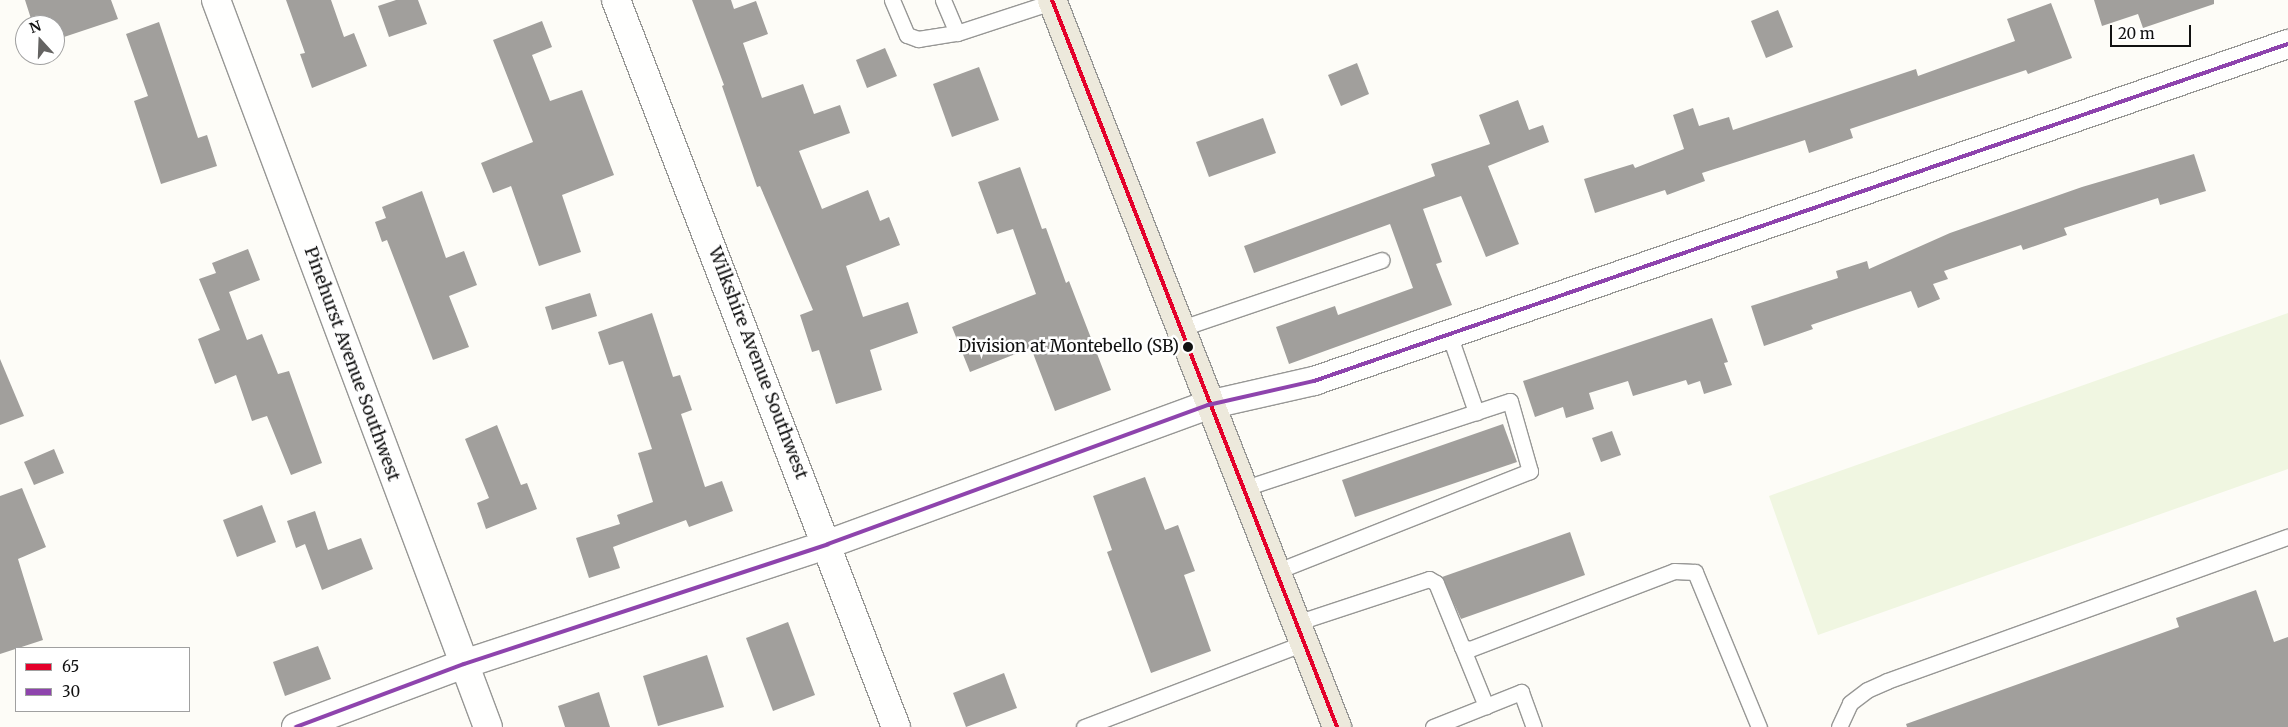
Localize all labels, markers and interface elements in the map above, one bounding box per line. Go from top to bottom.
north arrow [15,15,65,65]
scale bar [2113,15,2194,47]
text: N [27,16,43,37]
text: 20 m [2118,24,2155,43]
street label: Pinehurst Avenue Southwest [299,244,405,484]
street label: Wilkshire Avenue Southwest [704,244,812,482]
place label: Division at Montebello (SB) [958,337,1179,357]
marker: Division at Montebello (SB) [1183,342,1193,352]
legend [15,647,190,712]
text: 65 [62,657,79,676]
text: 30 [62,682,80,701]

